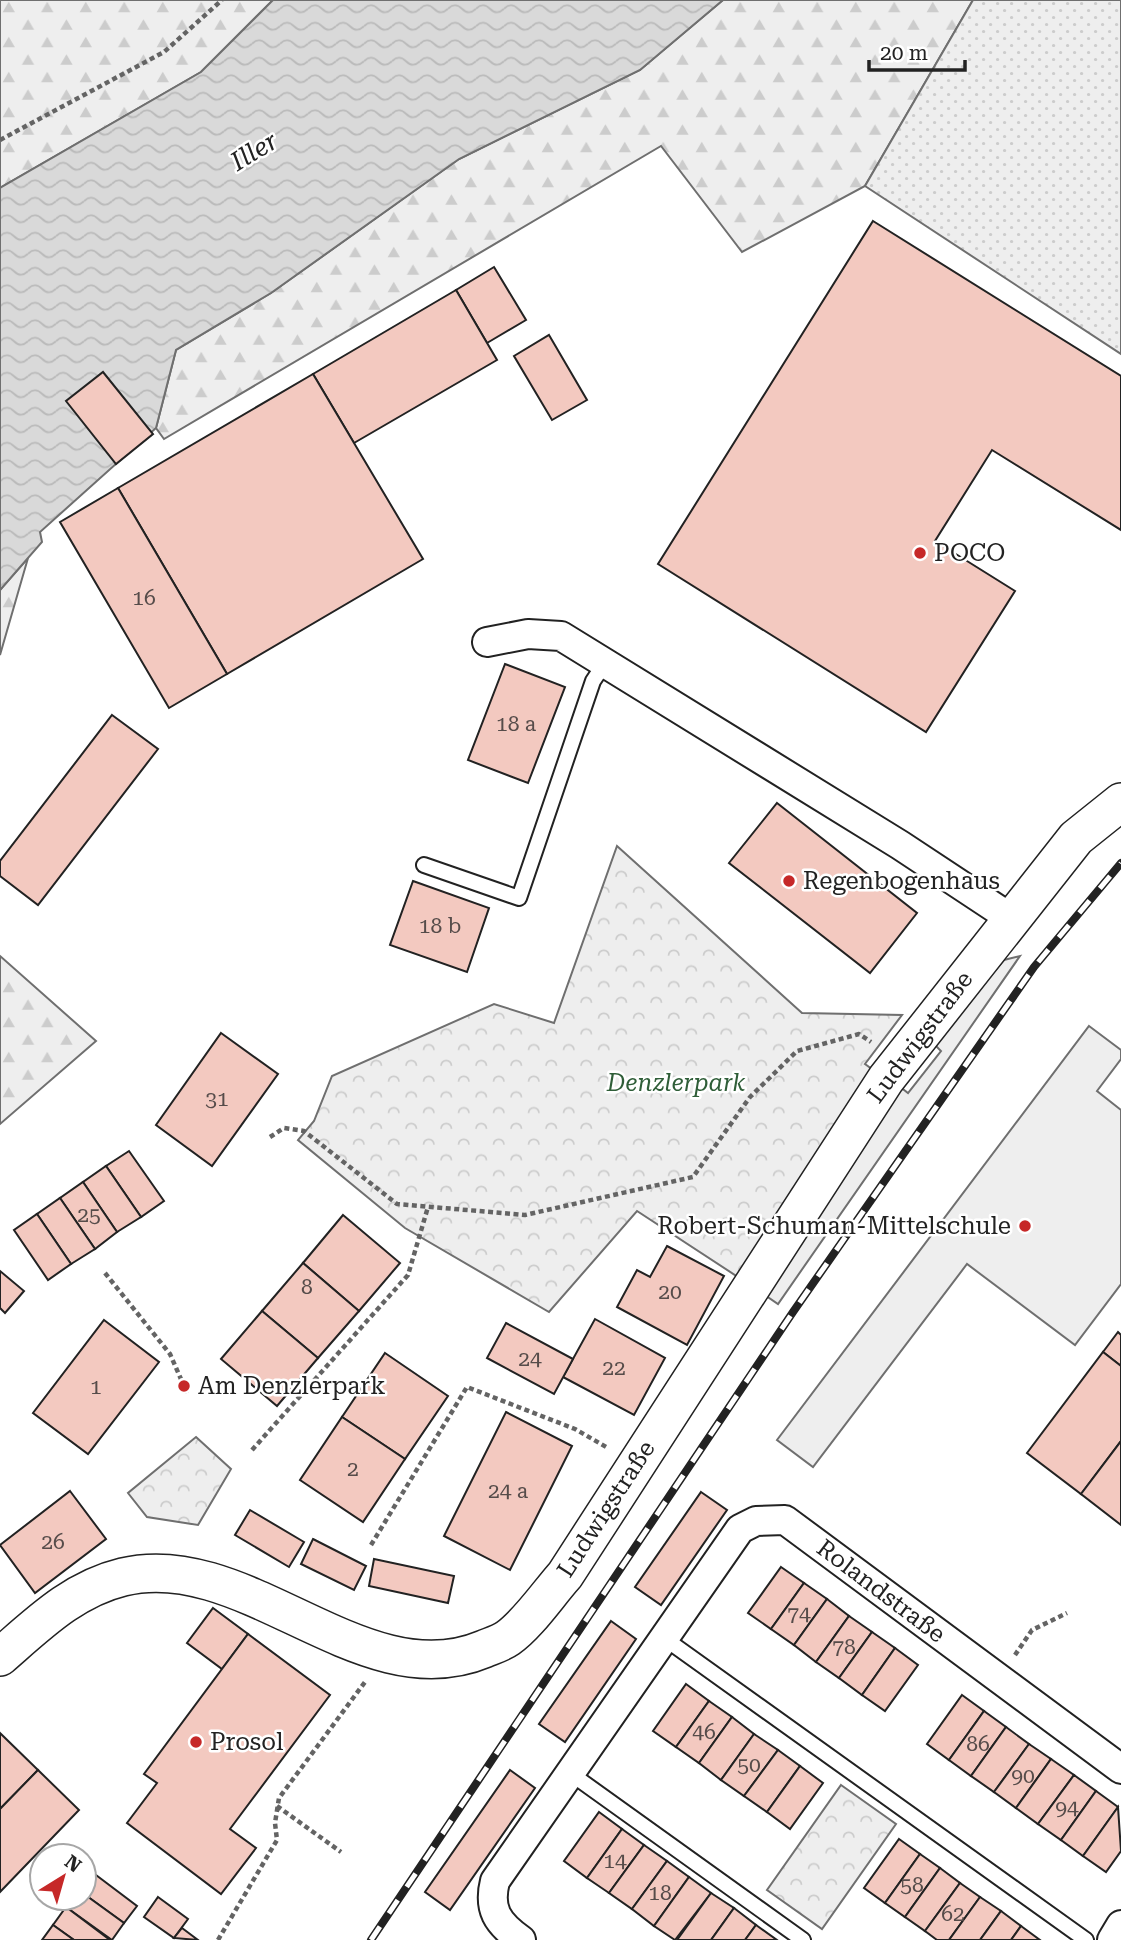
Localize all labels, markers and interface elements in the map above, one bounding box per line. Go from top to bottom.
scale bar [869,28,965,72]
text: 20 m [880,41,928,65]
water label: Iller [224,125,283,177]
place label: POCO [934,539,1005,567]
marker: POCO [912,545,928,561]
house number: 16 [132,586,156,610]
house number: 18 a [496,712,537,736]
place label: Regenbogenhaus [803,867,1000,895]
marker: Regenbogenhaus [781,873,797,889]
house number: 18 b [419,914,461,938]
street label: Ludwigstraße [861,966,979,1108]
park label: Denzlerpark [606,1069,745,1097]
house number: 31 [205,1087,229,1111]
house number: 25 [77,1203,101,1227]
place label: Robert-Schuman-Mittelschule [657,1212,1011,1240]
marker: Robert-Schuman-Mittelschule [1017,1218,1033,1234]
house number: 8 [301,1275,313,1299]
house number: 20 [658,1280,682,1304]
house number: 24 [518,1347,542,1371]
house number: 22 [602,1356,626,1380]
place label: Am Denzlerpark [198,1372,385,1400]
house number: 1 [90,1375,102,1399]
marker: Am Denzlerpark [176,1378,192,1394]
street label: Ludwigstraße [551,1435,661,1583]
house number: 2 [347,1457,359,1481]
house number: 24 a [488,1479,529,1503]
house number: 26 [41,1530,65,1554]
street label: Rolandstraße [811,1534,951,1648]
house number: 74 [787,1602,811,1626]
house number: 78 [832,1635,856,1659]
house number: 46 [692,1720,716,1744]
place label: Prosol [210,1728,283,1756]
house number: 86 [966,1732,990,1756]
marker: Prosol [188,1734,204,1750]
house number: 50 [737,1753,761,1777]
house number: 90 [1011,1764,1035,1788]
house number: 94 [1055,1796,1079,1820]
north arrow [28,1842,98,1912]
house number: 14 [603,1849,627,1873]
text: N [60,1850,86,1878]
house number: 58 [900,1873,924,1897]
house number: 18 [648,1881,672,1905]
house number: 62 [941,1902,965,1926]

